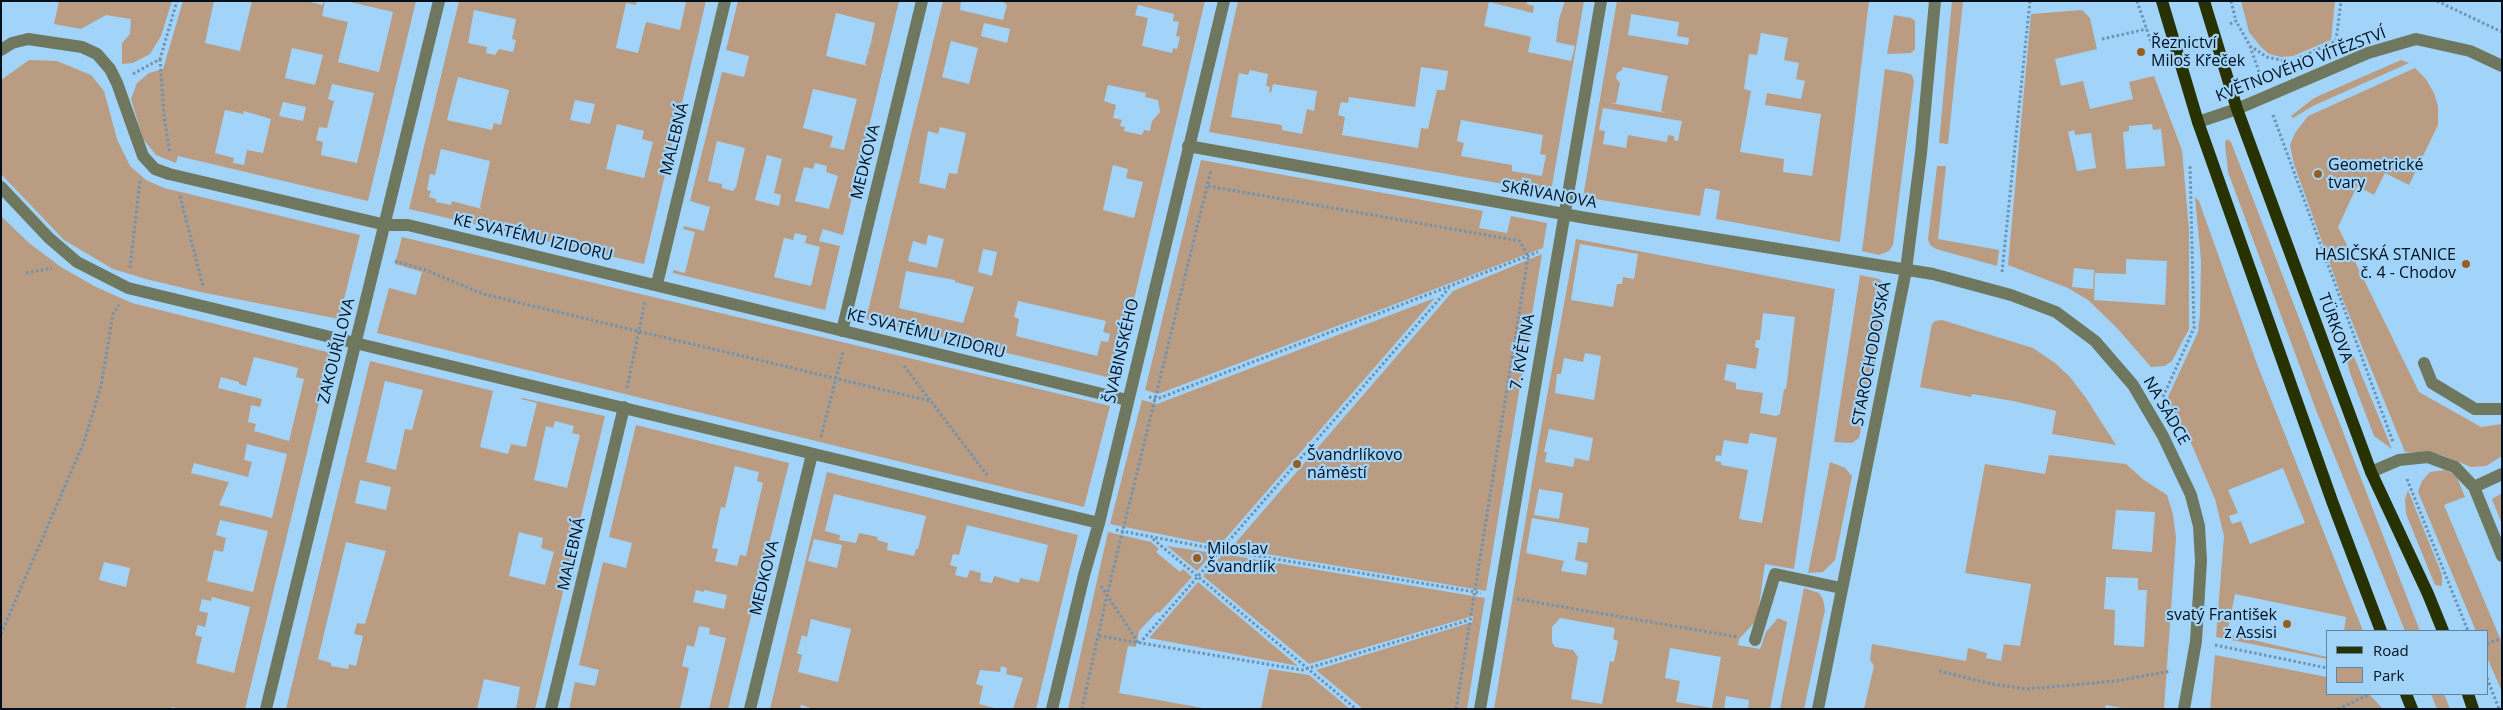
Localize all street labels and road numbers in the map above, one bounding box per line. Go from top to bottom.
street label: KVĚTNOVÉHO VÍTĚZSTVÍ [2213,24,2389,106]
street label: MALEBNÁ [657,101,693,177]
street label: MEDKOVA [847,122,885,202]
street label: SKŘIVANOVA [1500,177,1598,213]
street label: KE SVATÉMU IZIDORU [451,210,615,266]
street label: STAROCHODOVSKÁ [1849,280,1895,428]
street label: TÜRKOVA [2314,291,2356,365]
street label: ZAKOUŘILOVA [315,296,359,406]
street label: ŠVABINSKÉHO [1101,297,1143,405]
street label: KE SVATÉMU IZIDORU [845,305,1007,363]
street label: 7. KVĚTNA [1507,313,1539,391]
street label: NA SÁDCE [2139,373,2193,449]
street label: MALEBNÁ [554,516,590,592]
street label: MEDKOVA [746,538,784,618]

